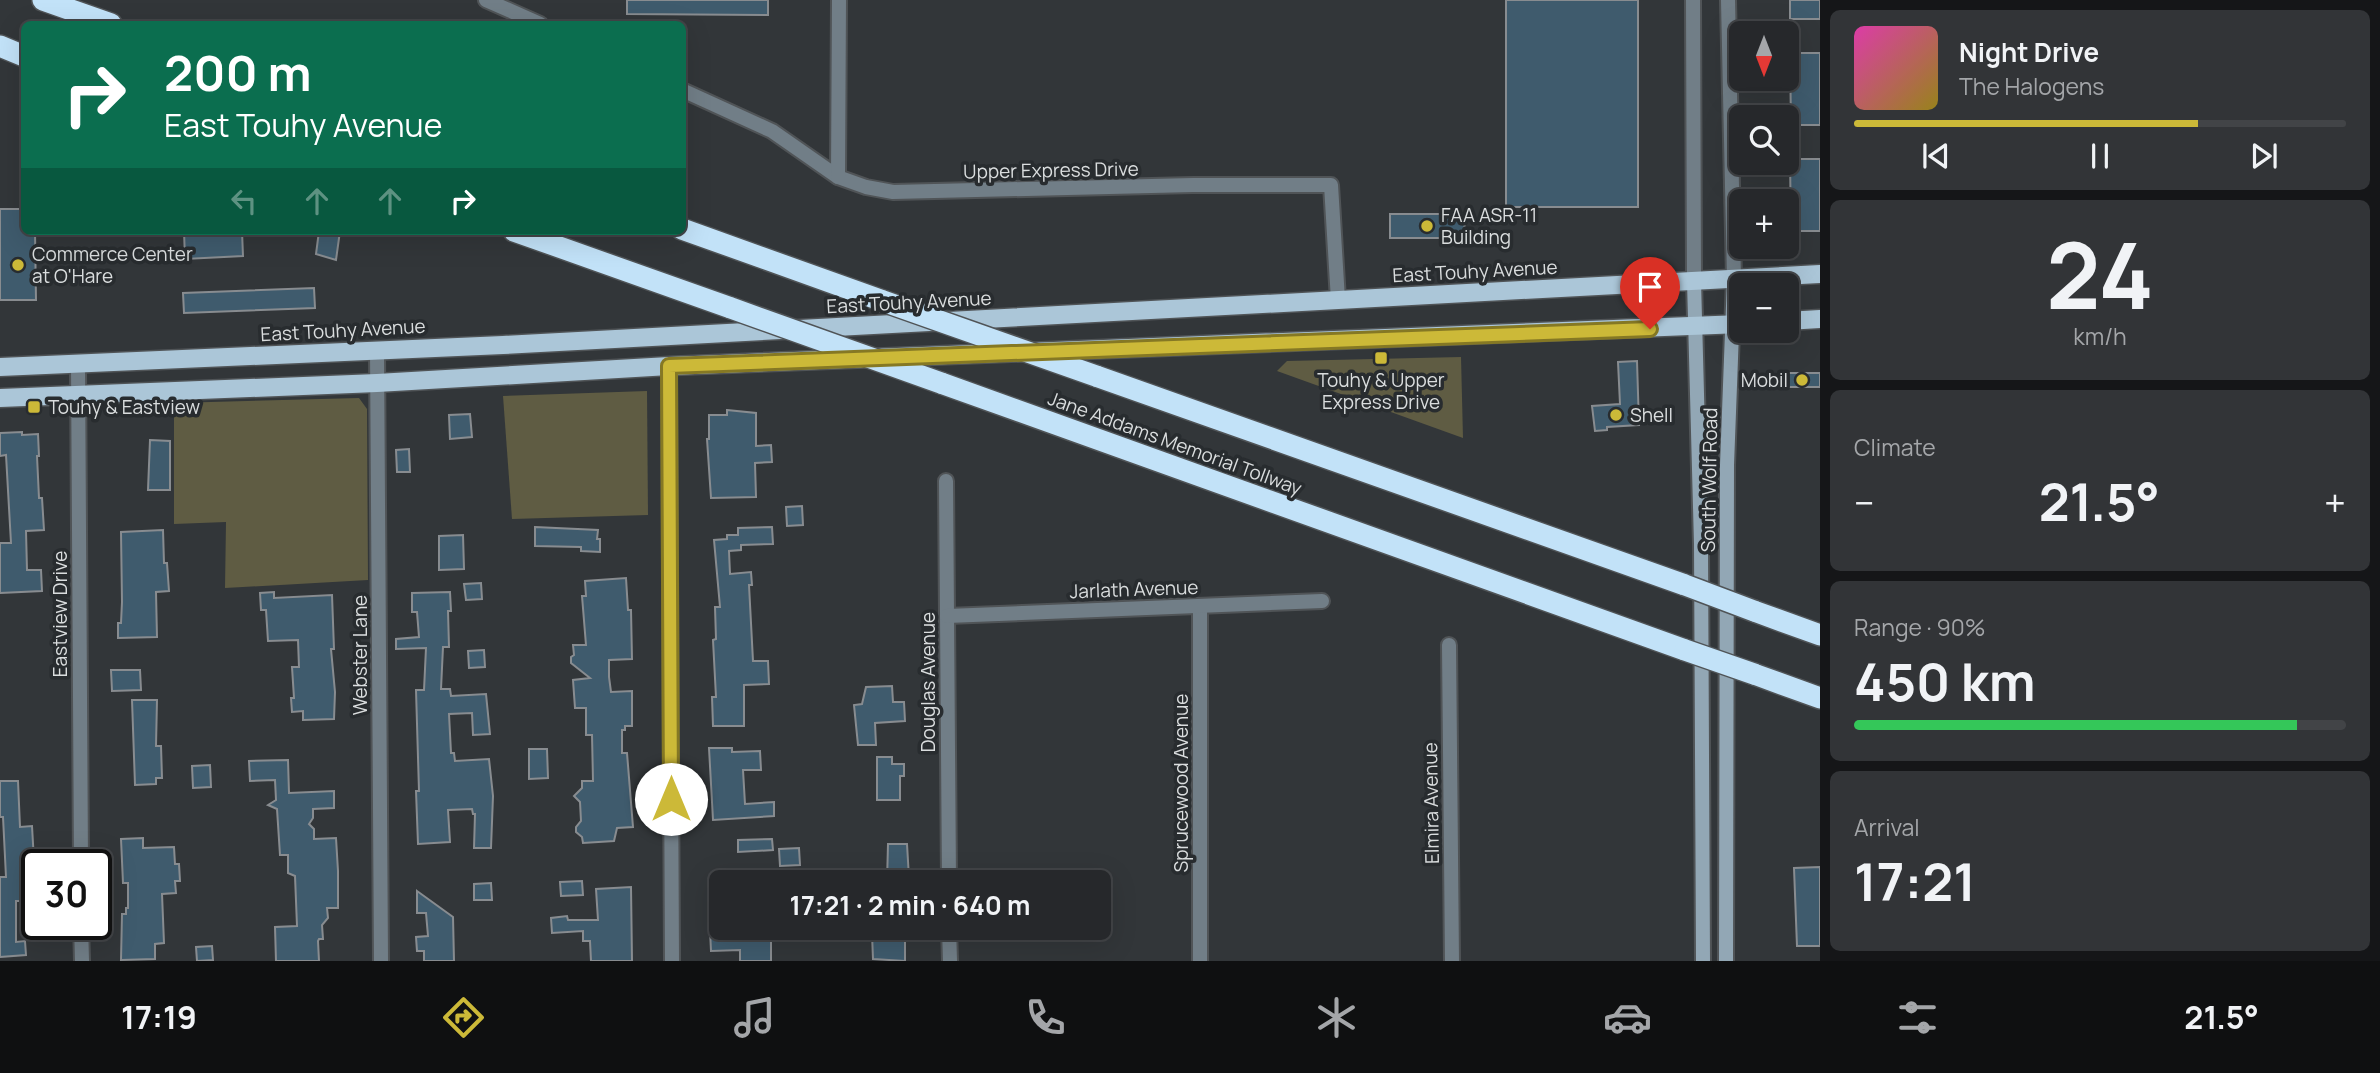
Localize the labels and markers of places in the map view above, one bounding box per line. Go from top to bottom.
place label: FAA ASR-11 Building [1441,202,1537,250]
marker: FAA ASR-11 Building [1419,218,1435,234]
place label: Commerce Center at O'Hare [32,241,193,289]
marker: Commerce Center at O'Hare [10,257,26,273]
pin [1620,257,1680,329]
marker: Touhy & Upper Express Drive [1373,350,1389,366]
place label: Touhy & Upper Express Drive [1317,367,1445,415]
place label: Mobil [1741,367,1788,393]
marker: Mobil [1794,372,1810,388]
place label: Touhy & Eastview [48,394,200,420]
marker: Touhy & Eastview [26,399,42,415]
place label: Shell [1630,402,1673,428]
marker: Shell [1608,407,1624,423]

